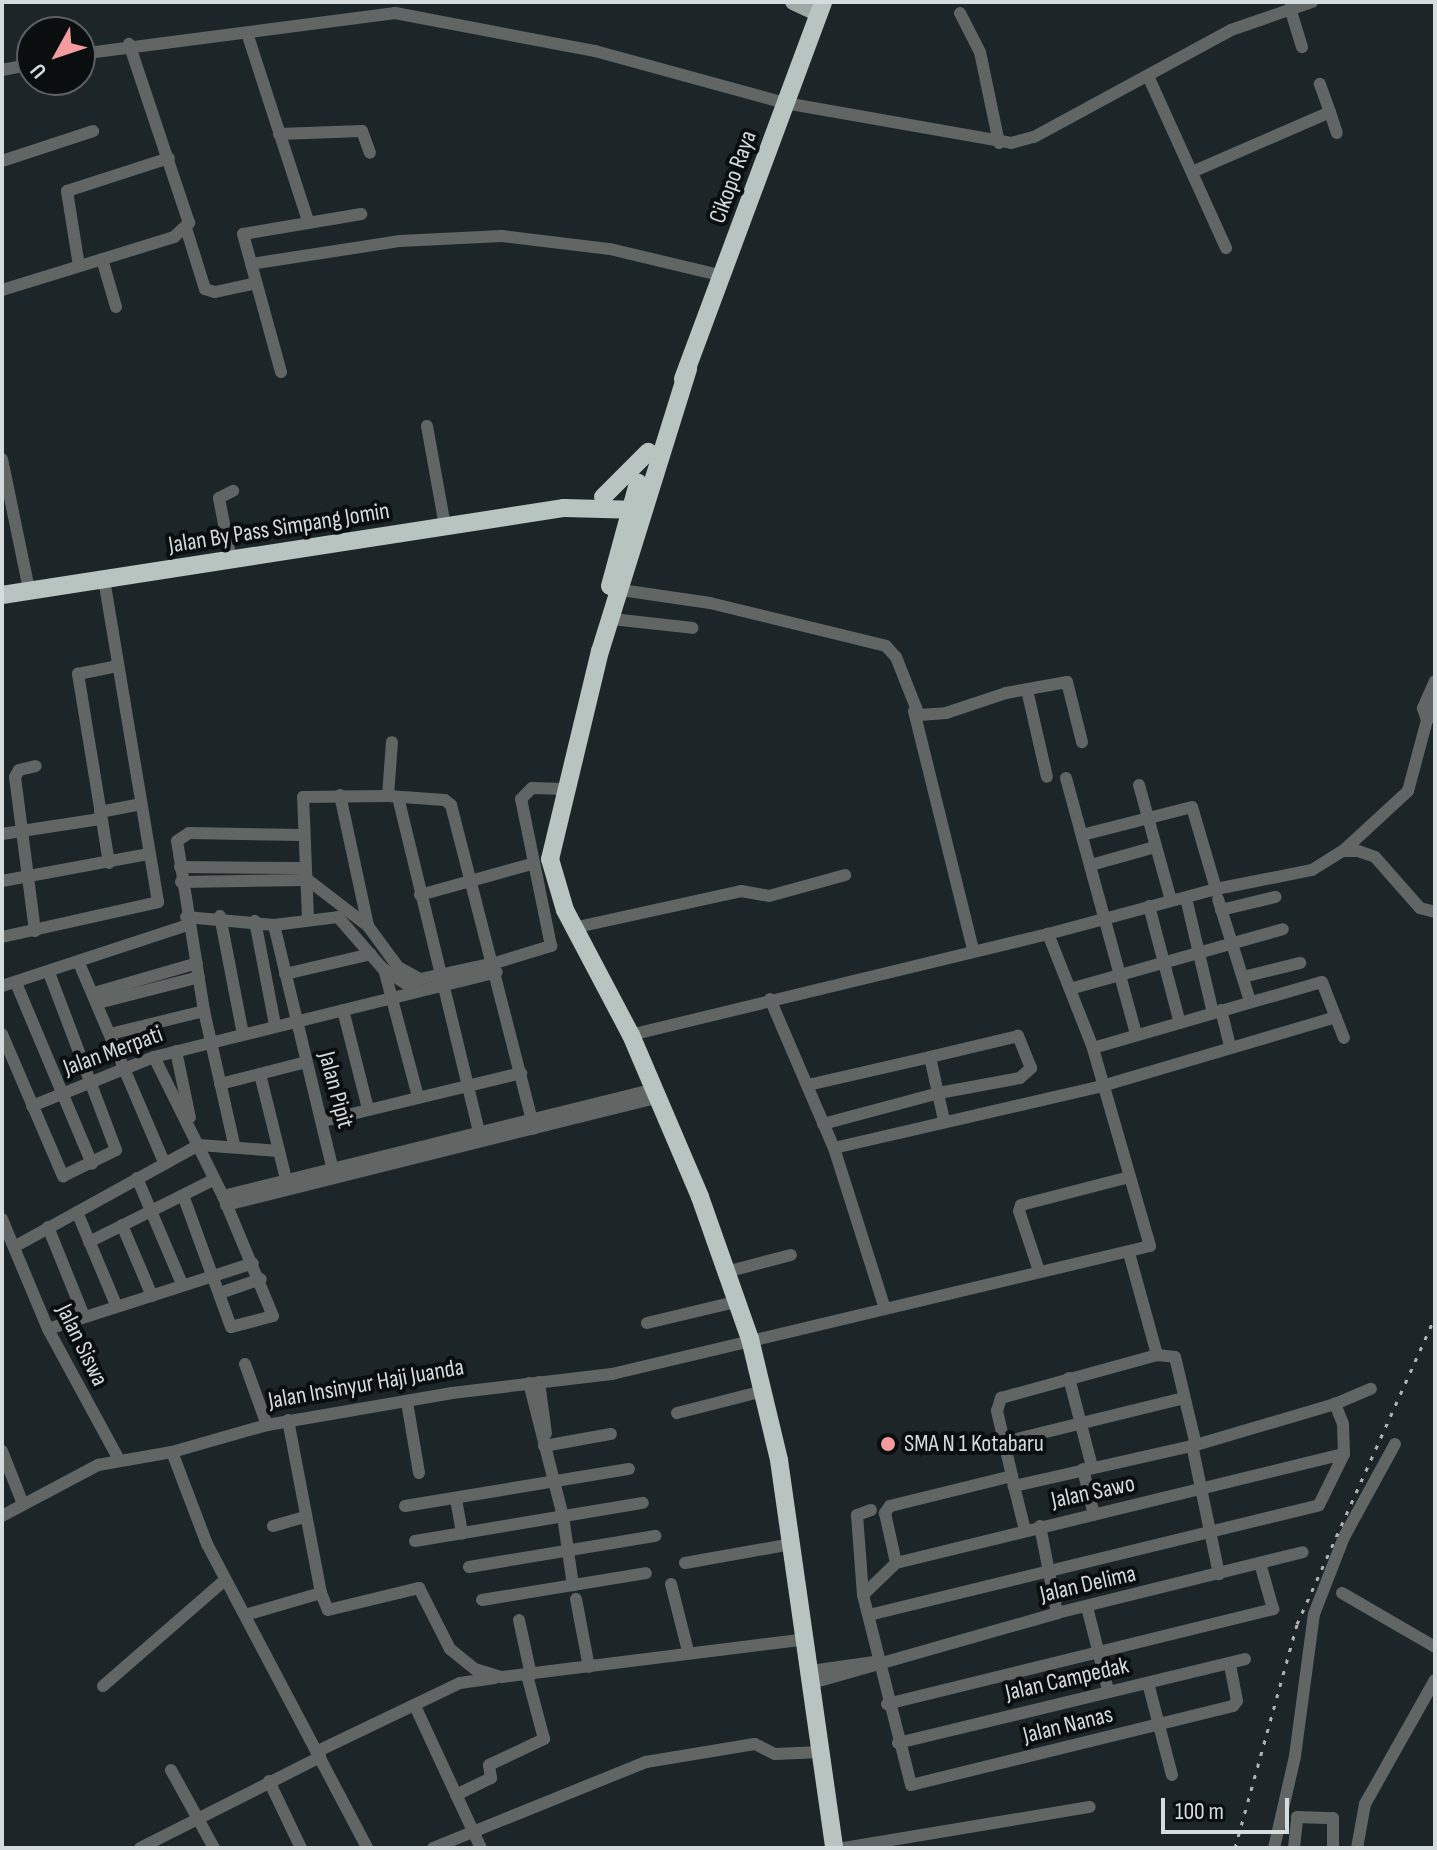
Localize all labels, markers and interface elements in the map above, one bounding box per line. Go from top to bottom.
north arrow [16,16,96,96]
text: U [25,57,53,84]
street label: Cikopo Raya [703,127,763,227]
street label: Jalan By Pass Simpang Jomin [166,496,392,560]
street label: Jalan Merpati [59,1020,167,1082]
street label: Jalan Pipit [312,1048,360,1132]
street label: Jalan Siswa [50,1299,114,1391]
street label: Jalan Insinyur Haji Juanda [266,1353,466,1415]
place label: SMA N 1 Kotabaru [904,1430,1044,1458]
marker: SMA N 1 Kotabaru [879,1435,897,1453]
street label: Jalan Sawo [1049,1469,1137,1515]
street label: Jalan Delima [1037,1559,1139,1609]
street label: Jalan Campedak [1002,1651,1132,1707]
street label: Jalan Nanas [1020,1700,1116,1750]
scale bar [1165,1782,1293,1832]
text: 100 m [1175,1797,1224,1826]

